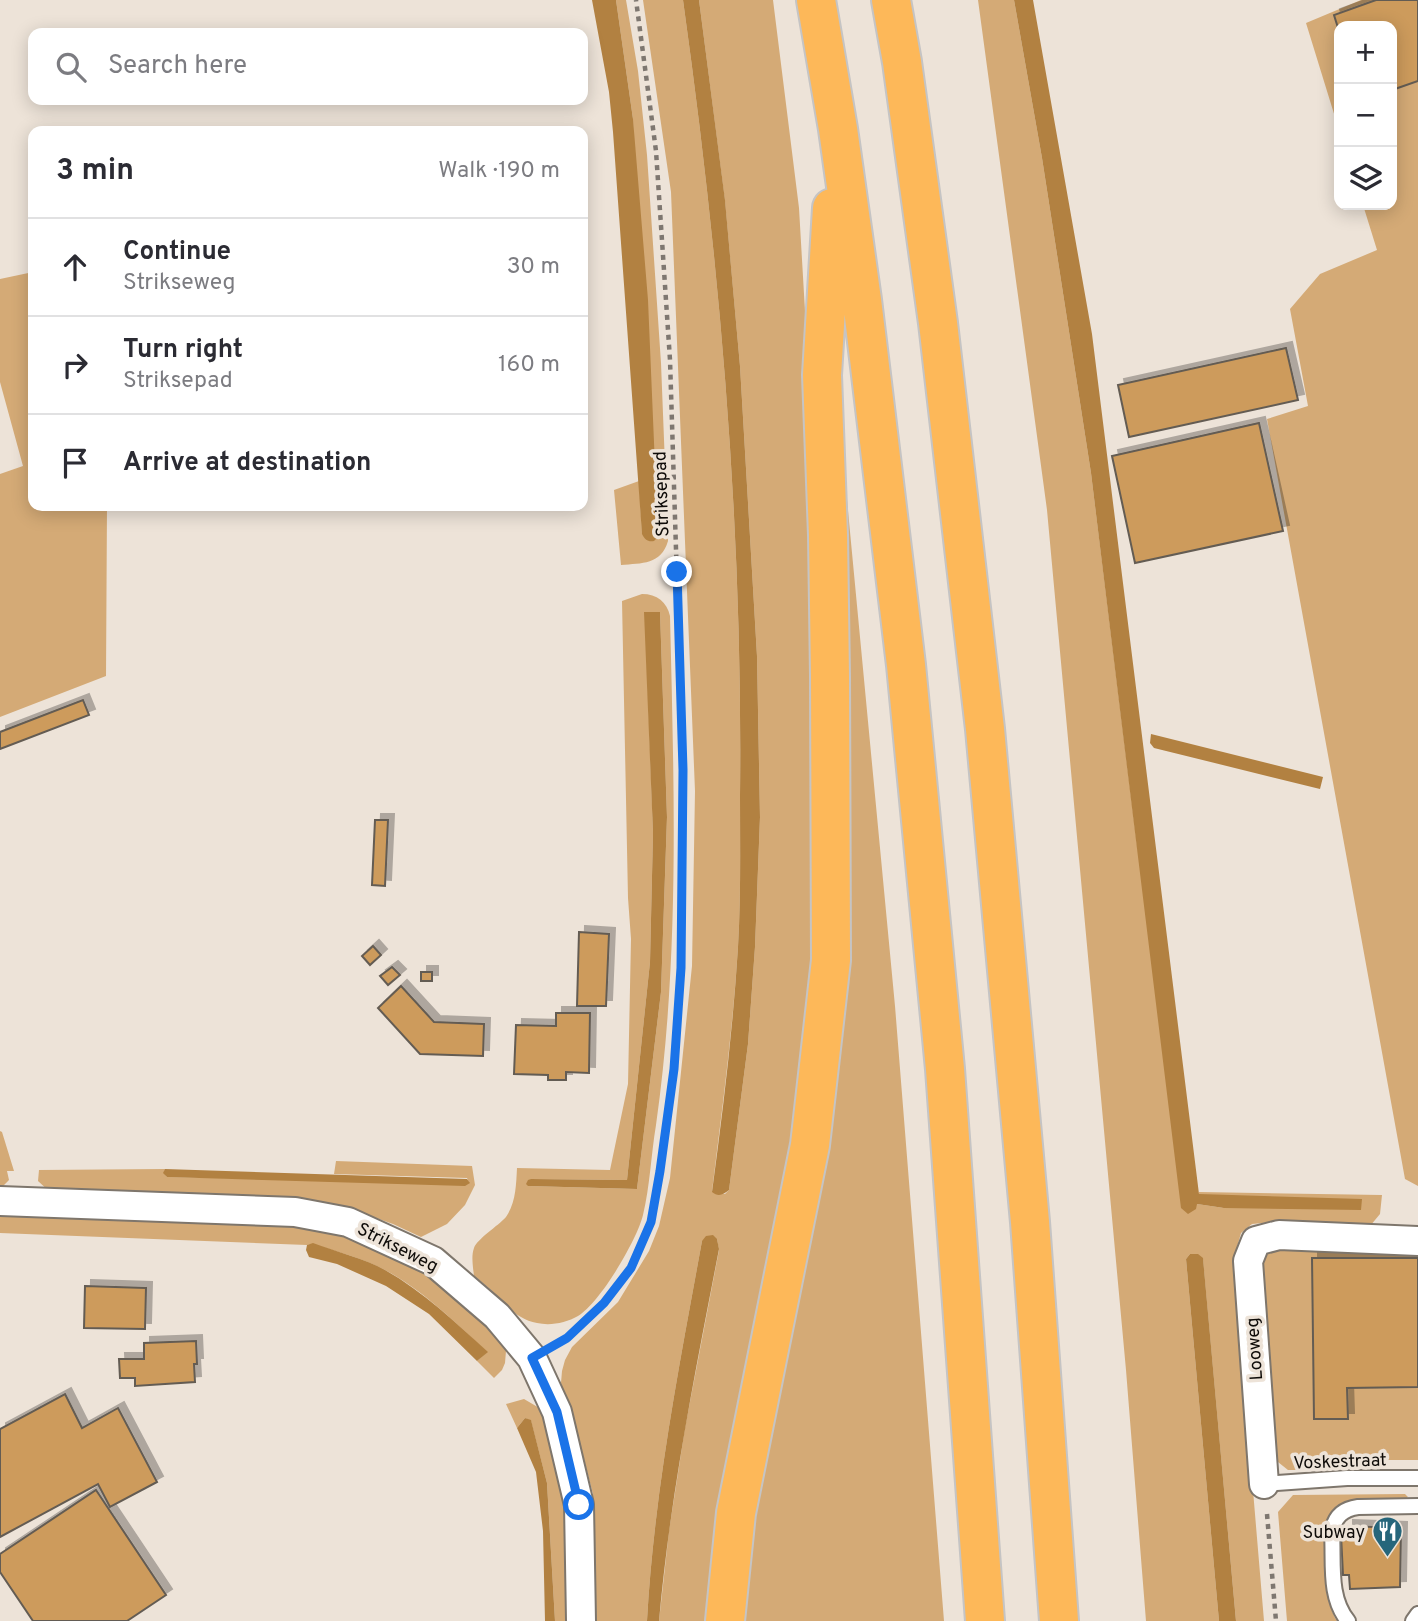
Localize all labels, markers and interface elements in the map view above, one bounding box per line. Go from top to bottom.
map controls [1334,21,1397,210]
button: + [1334,21,1397,84]
search box [28,28,588,105]
icon: search [52,48,90,86]
text: Search here [108,50,247,83]
button: − [1334,84,1397,147]
button: layers [1334,147,1397,210]
text: 3 min [56,153,134,190]
text: Walk · 190 m [438,157,560,186]
text: Continue [123,236,231,269]
icon: ahead [56,248,94,286]
text: 30 m [507,253,560,282]
text: Strikseweg [123,269,235,298]
text: Turn right [123,334,243,367]
icon: right [56,346,94,384]
text: 160 m [498,351,560,380]
text: Striksepad [123,367,233,396]
icon: arrive [56,444,94,482]
text: Arrive at destination [123,447,371,480]
street label: Striksepad [650,451,675,537]
route end [661,556,692,587]
street label: Strikseweg [353,1218,442,1279]
street label: Looweg [1242,1317,1269,1381]
street label: Voskestraat [1293,1449,1387,1476]
route start [563,1489,594,1520]
restaurant icon: Subway [1371,1515,1405,1559]
place label: Subway [1303,1522,1365,1545]

